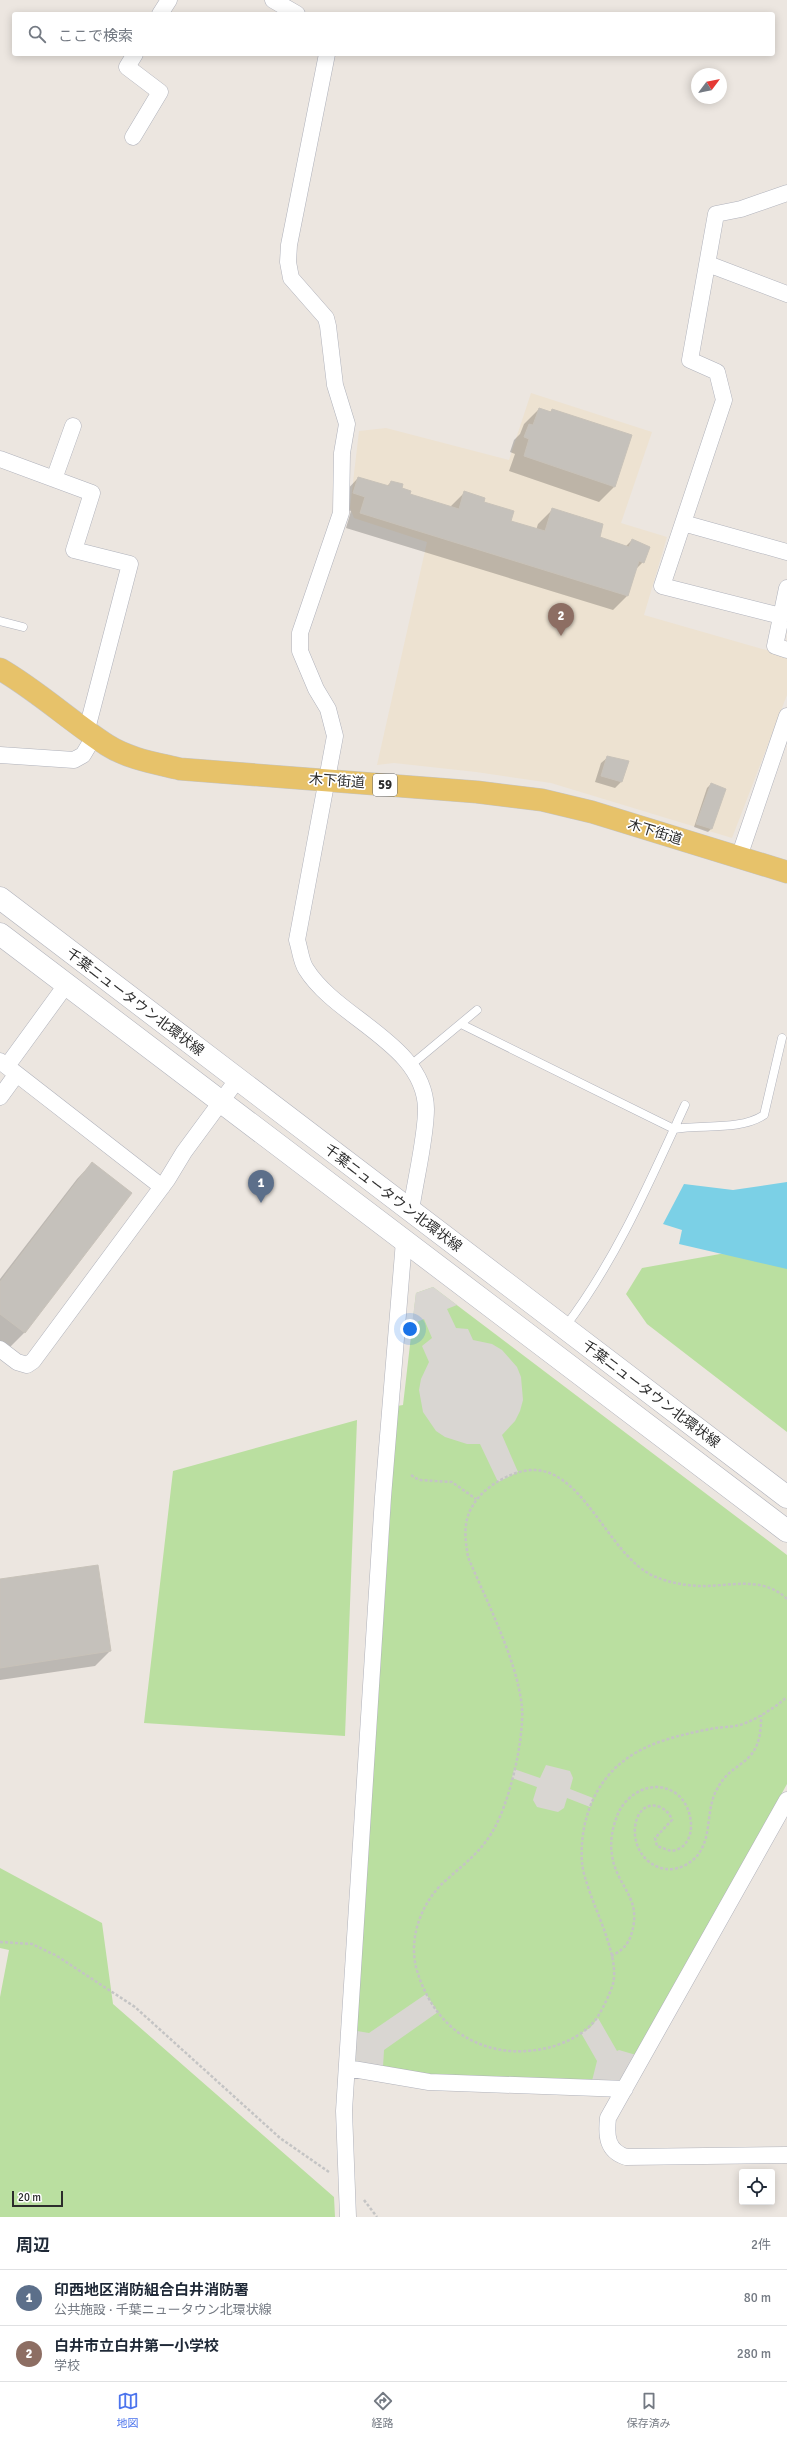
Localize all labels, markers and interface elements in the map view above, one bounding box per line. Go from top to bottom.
search box [12,12,775,56]
icon: search [26,23,48,45]
text: ここで検索 [58,27,133,45]
north arrow [691,68,727,104]
pin: 2 [548,603,574,636]
street label: 木下街道 [308,771,366,791]
road number: 59 [373,774,397,796]
street label: 木下街道 [626,816,684,848]
street label: 千葉ニュータウン北環状線 [63,945,207,1059]
street label: 千葉ニュータウン北環状線 [321,1141,465,1255]
pin: 1 [248,1170,274,1203]
your location [400,1319,420,1339]
street label: 千葉ニュータウン北環状線 [579,1337,723,1451]
map controls [739,2169,775,2205]
button: locate [739,2169,775,2205]
scale bar [12,2189,63,2208]
text: 20 m [18,2191,41,2204]
text: 周辺 [16,2235,50,2256]
text: 2件 [751,2237,771,2253]
text: 印西地区消防組合白井消防署 [54,2281,249,2299]
text: 1 [25,2290,33,2306]
text: 80 m [744,2290,771,2306]
text: 公共施設 · 千葉ニュータウン北環状線 [54,2302,272,2318]
text: 白井市立白井第一小学校 [54,2337,219,2355]
text: 2 [25,2346,33,2362]
text: 280 m [737,2346,771,2362]
text: 学校 [54,2358,80,2374]
tab: 地図 [117,2390,139,2430]
tab: 経路 [372,2390,394,2430]
tab: 保存済み [627,2390,671,2430]

